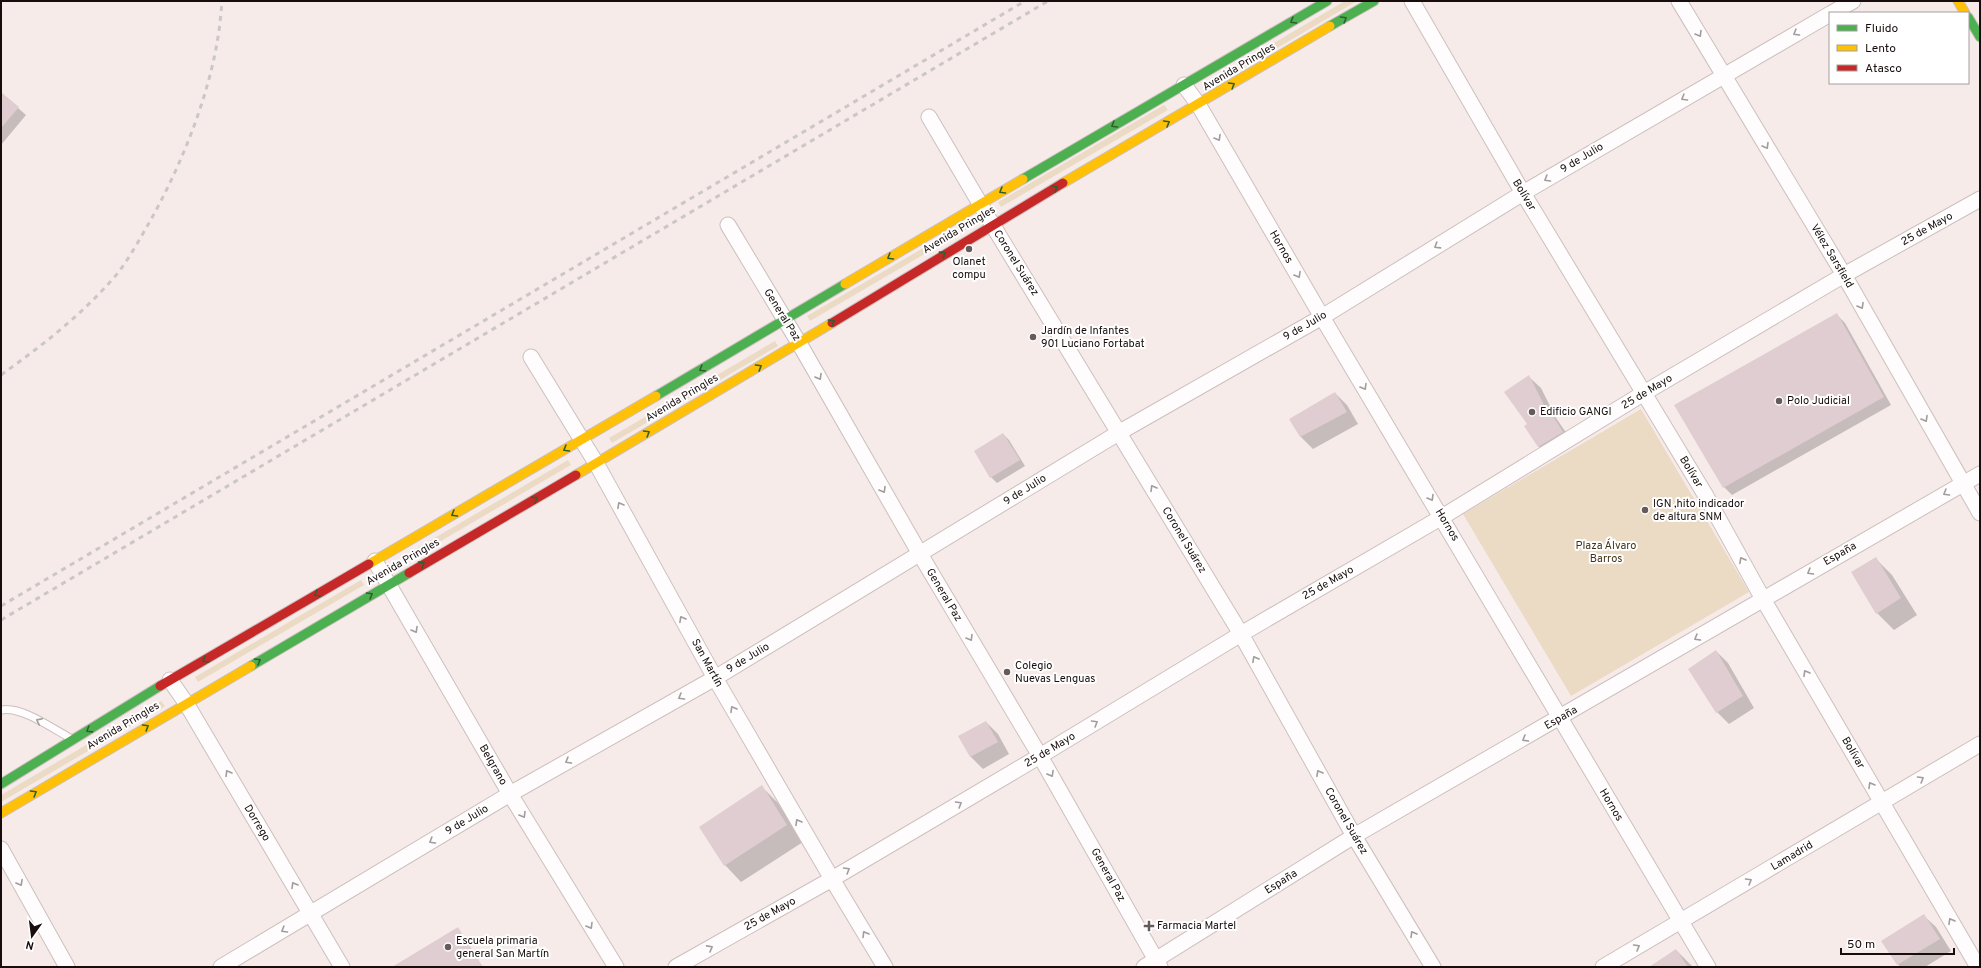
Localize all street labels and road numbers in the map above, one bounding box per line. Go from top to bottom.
street label: Avenida Pringles [1200,40,1278,94]
street label: 9 de Julio [1558,140,1606,176]
street label: Bolívar [1509,177,1539,214]
street label: Avenida Pringles [920,203,998,257]
street label: 25 de Mayo [1899,209,1955,249]
street label: Vélez Sarsfield [1807,222,1857,290]
street label: Coronel Suárez [990,227,1042,299]
street label: Hornos [1266,228,1296,266]
street label: General Paz [760,286,804,344]
street label: 9 de Julio [1281,308,1329,344]
street label: Avenida Pringles [643,371,721,425]
street label: 25 de Mayo [1619,371,1675,413]
street label: Bolívar [1676,454,1706,491]
street label: 9 de Julio [1001,471,1049,509]
street label: Coronel Suárez [1159,504,1209,576]
street label: Hornos [1432,506,1462,544]
street label: Avenida Pringles [364,535,442,589]
street label: España [1821,539,1859,569]
street label: 25 de Mayo [1300,563,1356,603]
street label: General Paz [923,566,965,624]
street label: San Martín [688,636,726,690]
street label: 9 de Julio [724,640,772,676]
street label: Avenida Pringles [84,699,162,753]
street label: España [1542,703,1580,733]
street label: 25 de Mayo [1022,729,1078,771]
street label: Bolívar [1838,734,1868,772]
street label: Belgrano [476,742,510,788]
street label: Coronel Suárez [1321,785,1371,857]
street label: Hornos [1596,786,1626,824]
street label: Dorrego [241,802,273,844]
street label: 9 de Julio [443,802,491,838]
street label: Lamadrid [1768,838,1816,874]
street label: General Paz [1087,846,1129,904]
street label: España [1262,866,1300,897]
street label: 25 de Mayo [742,894,798,934]

